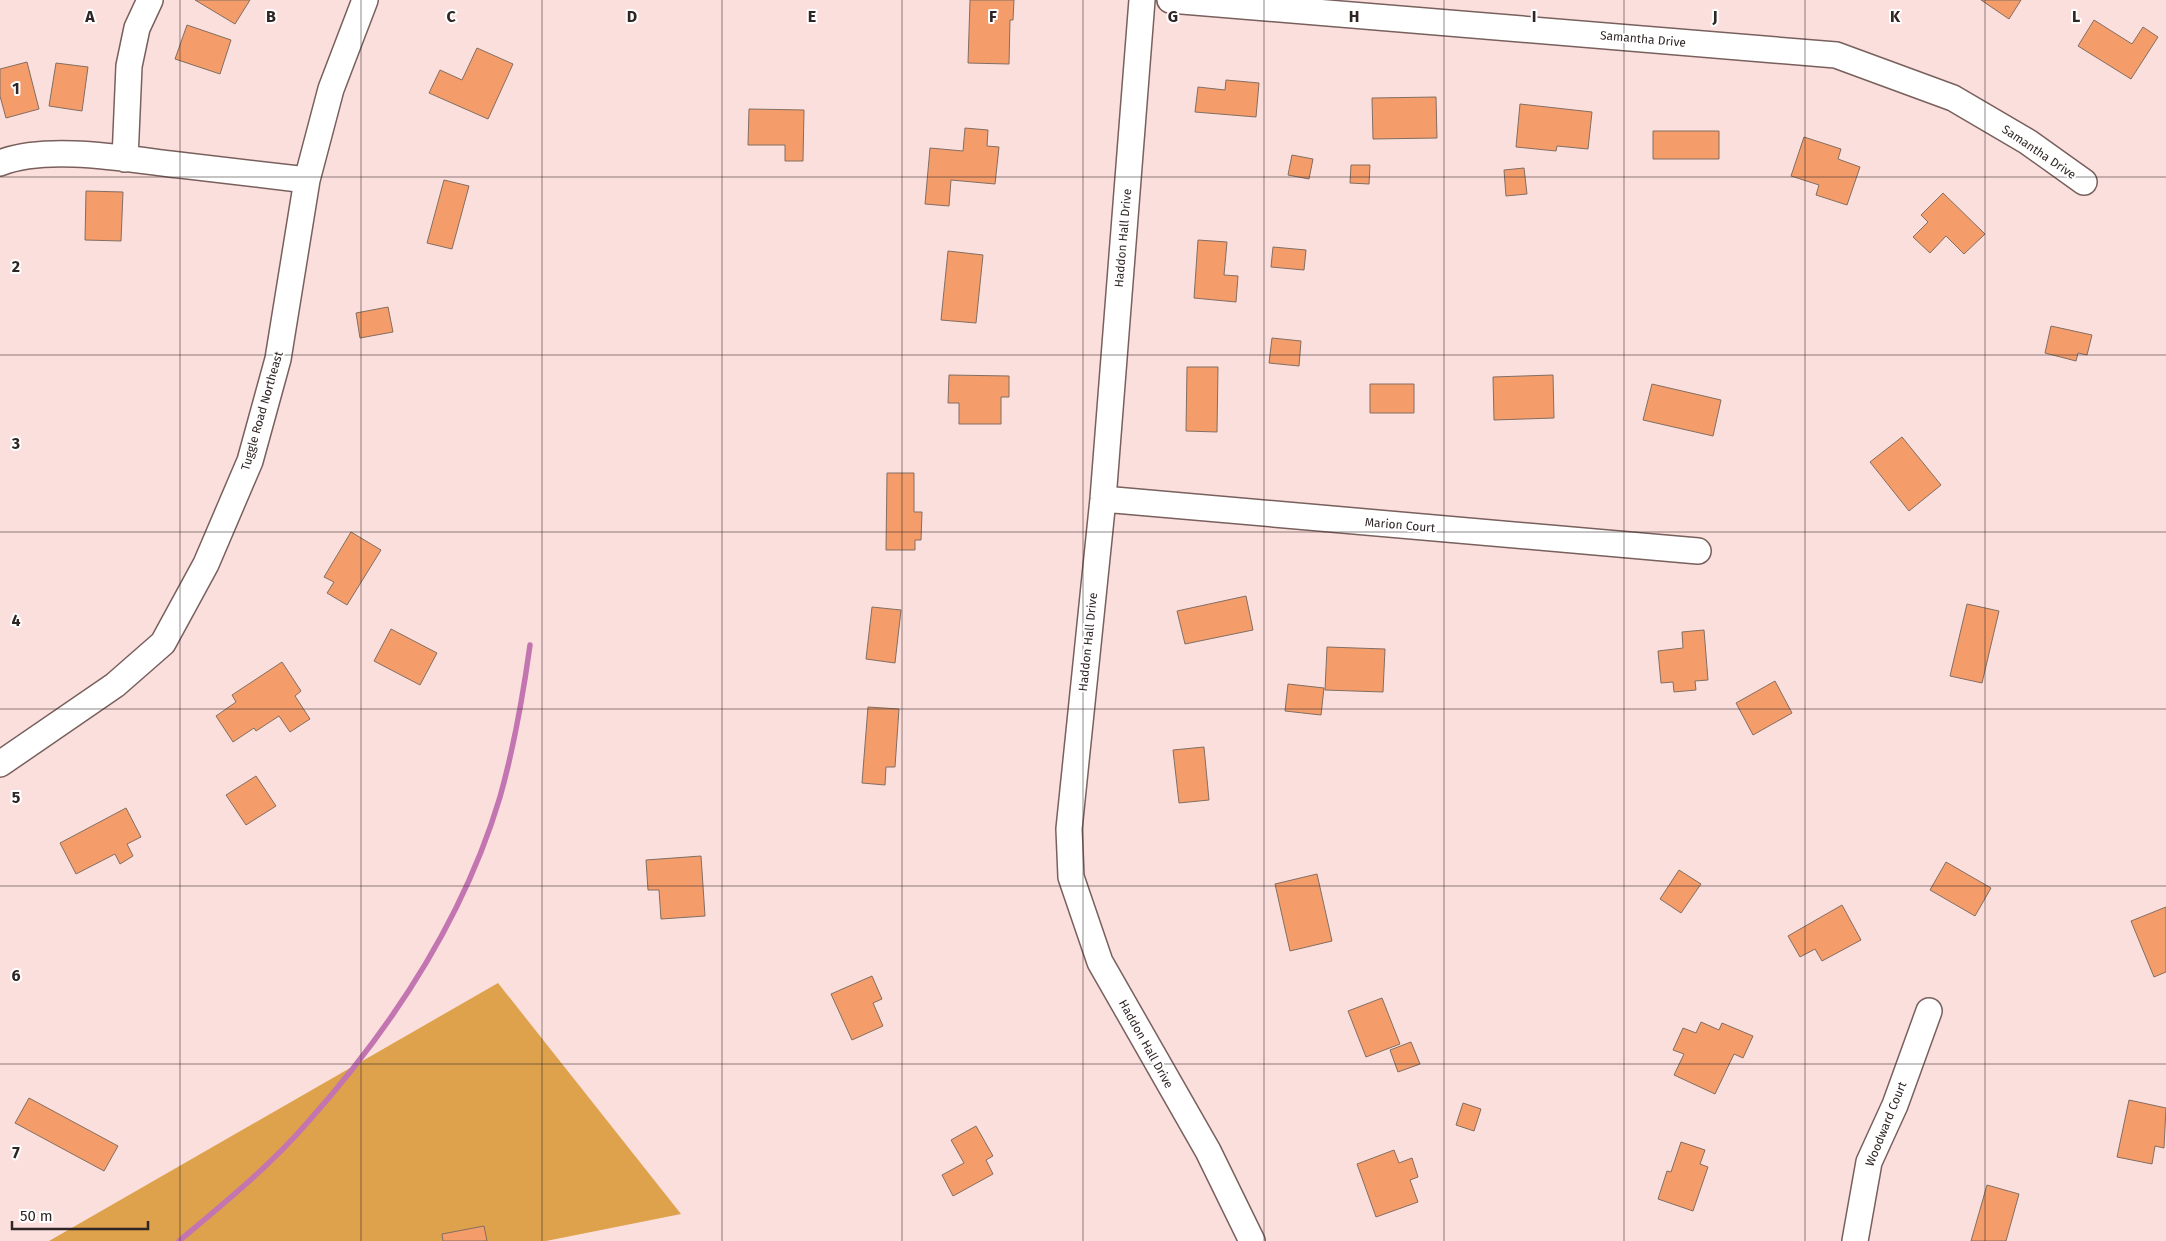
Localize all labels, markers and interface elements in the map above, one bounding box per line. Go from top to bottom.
text: A [84,7,95,26]
text: B [266,7,276,26]
text: C [446,7,456,26]
text: D [627,7,637,26]
text: E [808,7,816,26]
text: F [989,7,997,26]
text: G [1168,7,1178,26]
text: H [1349,7,1359,26]
text: I [1532,7,1536,26]
text: J [1711,7,1718,26]
text: K [1890,7,1901,26]
text: L [2072,7,2080,26]
street label: Samantha Drive [1599,28,1687,50]
text: 1 [12,79,20,98]
street label: Samantha Drive [1999,122,2079,182]
street label: Haddon Hall Drive [1112,188,1134,288]
text: 2 [12,257,20,276]
street label: Tuggle Road Northeast [238,349,286,472]
text: 3 [11,434,20,453]
street label: Marion Court [1364,515,1436,535]
street label: Haddon Hall Drive [1076,592,1100,692]
text: 4 [11,611,21,630]
text: 5 [12,788,21,807]
text: 6 [11,966,21,985]
street label: Haddon Hall Drive [1116,997,1176,1091]
street label: Woodward Court [1863,1079,1910,1168]
text: 7 [12,1143,20,1162]
scale bar [12,1198,149,1230]
text: 50 m [20,1207,53,1225]

